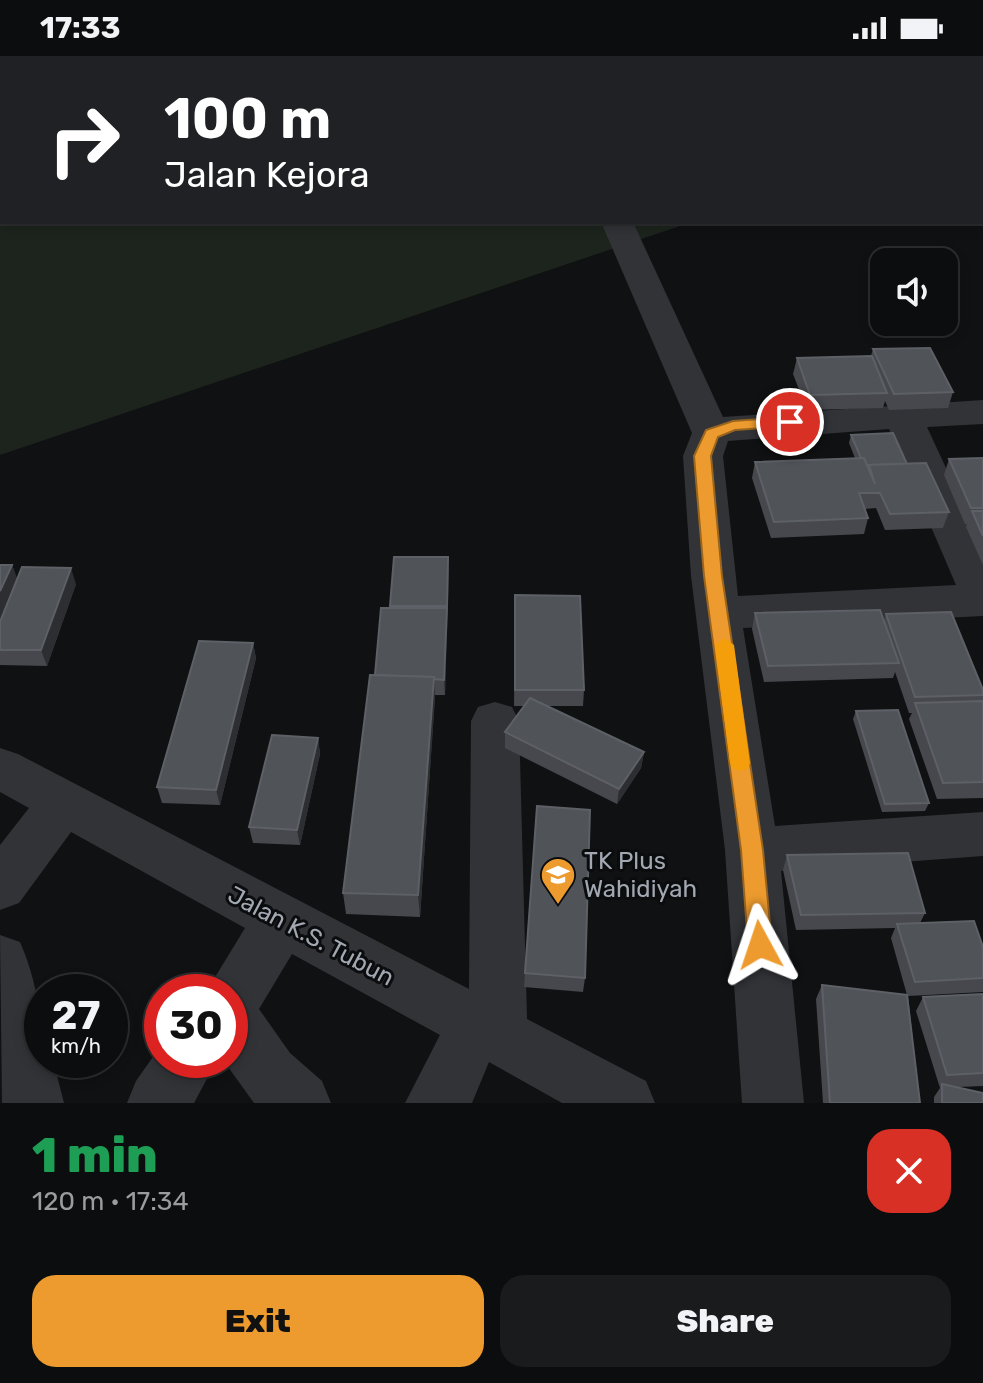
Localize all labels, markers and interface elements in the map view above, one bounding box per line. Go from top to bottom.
text: 17:33 [40,10,120,46]
text: 100 m [164,86,331,152]
icon: right [32,88,136,192]
text: Jalan Kejora [164,153,370,196]
map controls [870,248,958,336]
button: sound [870,248,958,336]
pin [756,388,824,456]
icon: arrive [768,400,812,444]
place label: TK Plus Wahidiyah [584,847,697,903]
school or university icon: TK Plus Wahidiyah [539,856,577,906]
street label: Jalan K.S. Tubun [223,880,399,992]
position arrow [718,903,802,987]
speed limit sign: 30 [144,974,248,1078]
text: 27 [52,992,100,1039]
text: km/h [51,1034,101,1058]
text: 1 min [32,1127,158,1184]
button: close [867,1129,951,1213]
text: 120 m · 17:34 [32,1186,189,1217]
button: Exit [32,1275,484,1367]
button: Share [500,1275,951,1367]

